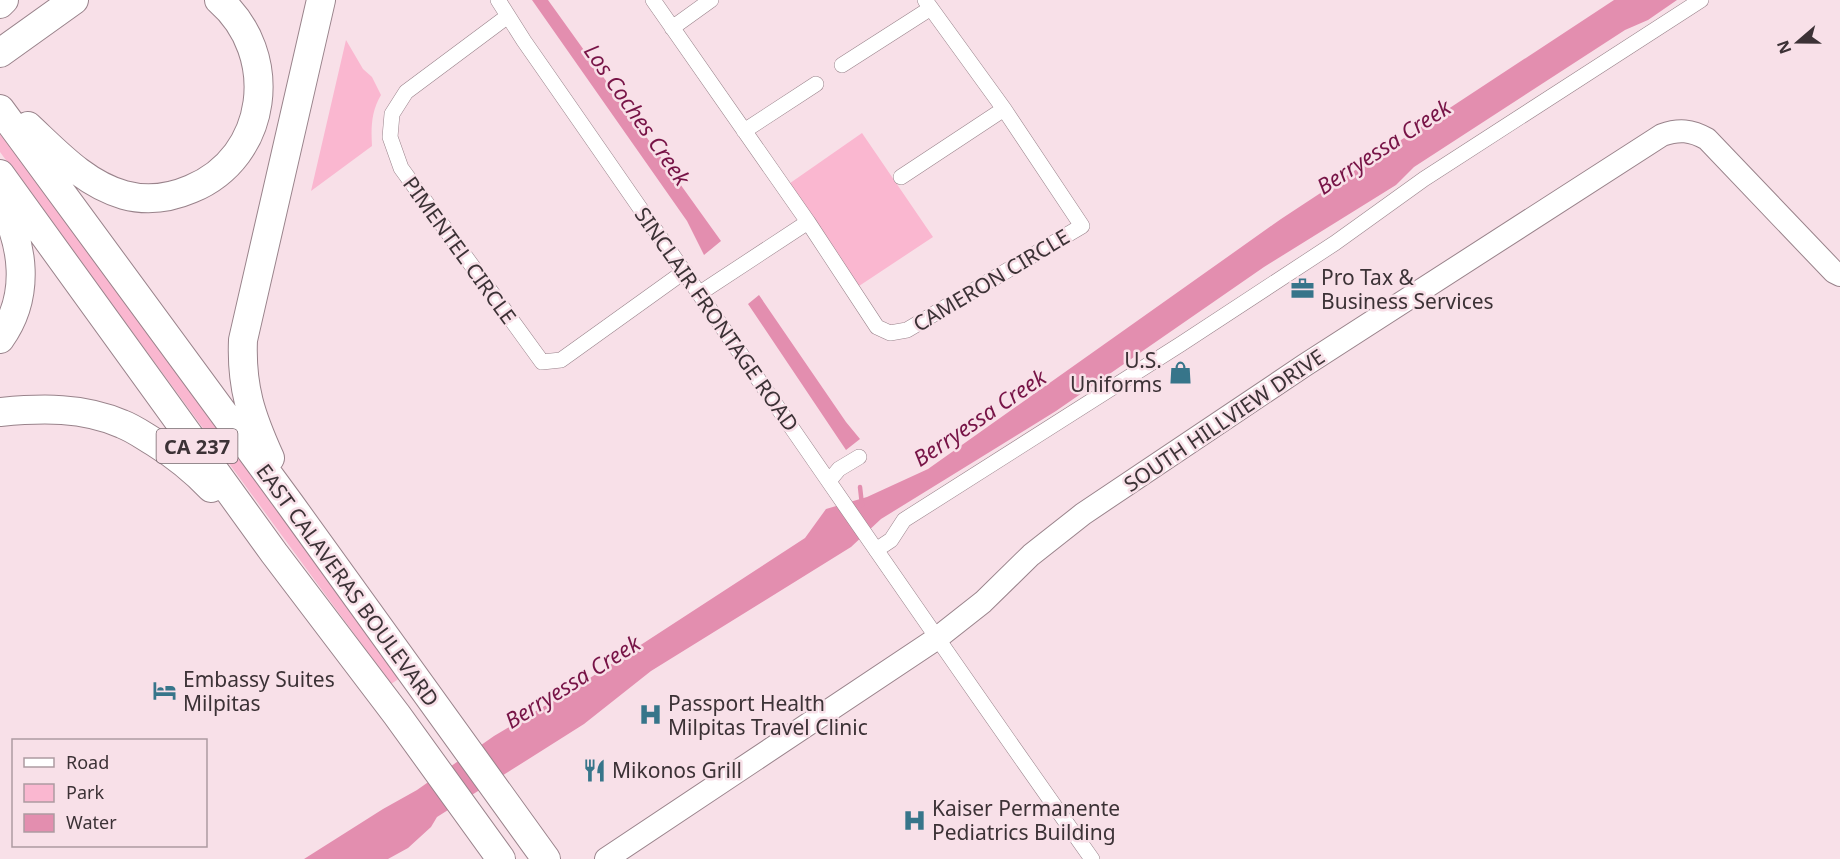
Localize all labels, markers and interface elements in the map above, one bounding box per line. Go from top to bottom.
north arrow [1768,12,1828,72]
water label: Los Coches Creek [578,37,699,192]
text: N [1771,37,1796,57]
water label: Berryessa Creek [1310,91,1457,201]
street label: PIMENTEL CIRCLE [397,171,523,329]
street label: SINCLAIR FRONTAGE ROAD [629,201,805,437]
street label: CAMERON CIRCLE [908,222,1074,338]
place label: Pro Tax & Business Services [1321,263,1494,315]
office icon: Pro Tax & Business Services [1290,276,1316,302]
street label: SOUTH HILLVIEW DRIVE [1118,342,1330,498]
place label: U.S. Uniforms [1070,346,1162,398]
shop icon: U.S. Uniforms [1167,359,1193,385]
water label: Berryessa Creek [907,361,1052,473]
road number: CA 237 [156,429,238,463]
street label: EAST CALAVERAS BOULEVARD [250,458,446,712]
water label: Berryessa Creek [499,627,646,735]
place label: Embassy Suites Milpitas [183,665,335,717]
hotel icon: Embassy Suites Milpitas [152,678,178,704]
place label: Passport Health Milpitas Travel Clinic [668,689,868,741]
hospital icon: Passport Health Milpitas Travel Clinic [637,702,663,728]
legend [12,739,207,847]
text: Road [66,750,109,774]
place label: Mikonos Grill [612,756,742,784]
restaurant icon: Mikonos Grill [581,757,607,783]
text: Park [66,780,104,804]
place label: Kaiser Permanente Pediatrics Building [932,794,1120,846]
hospital icon: Kaiser Permanente Pediatrics Building [901,807,927,833]
text: Water [66,810,117,834]

